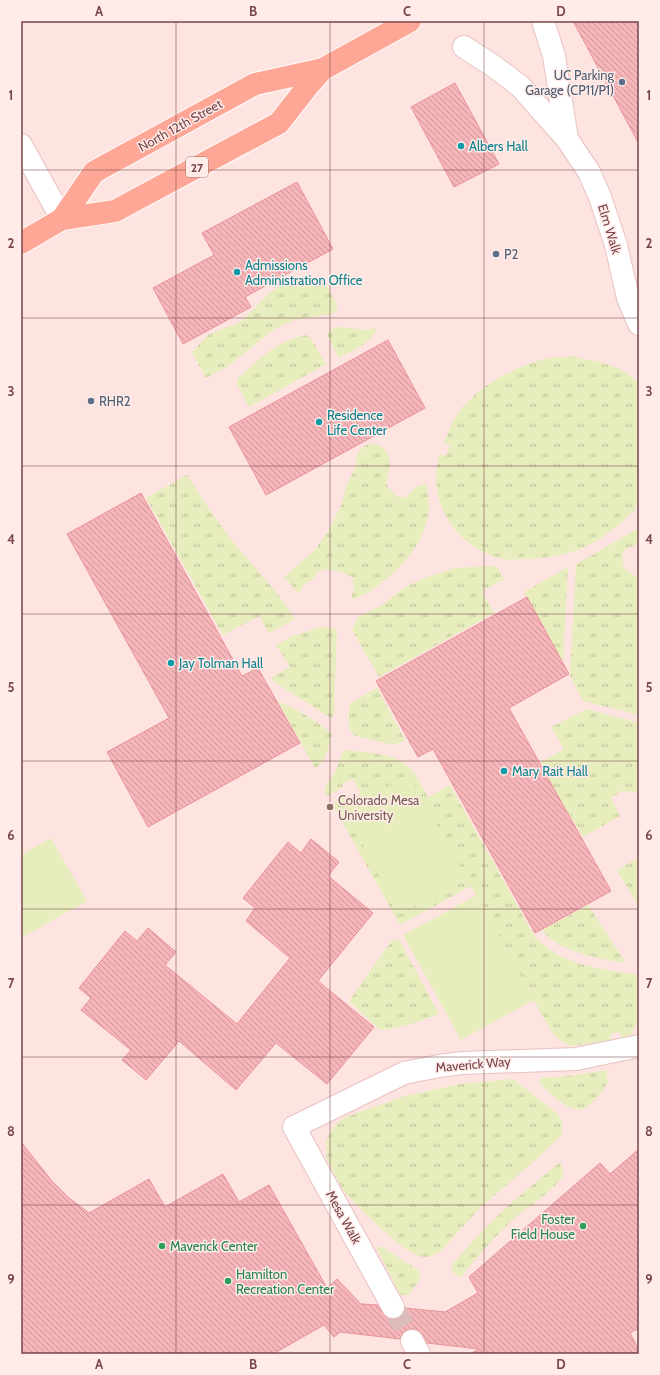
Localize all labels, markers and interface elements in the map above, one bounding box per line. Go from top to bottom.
text: A [95,3,104,19]
text: B [249,3,257,19]
text: C [403,3,411,19]
text: D [556,3,566,19]
place label: UC Parking Garage (CP11/P1) [525,67,615,98]
marker: UC Parking Garage (CP11/P1) [617,77,627,87]
text: 1 [9,87,13,103]
text: 1 [647,87,651,103]
street label: North 12th Street [135,95,225,155]
place label: Albers Hall [469,138,528,154]
marker: Albers Hall [456,141,466,151]
road number: 27 [186,157,208,177]
street label: Elm Walk [595,202,625,256]
text: 2 [8,235,15,251]
text: 2 [646,235,653,251]
place label: P2 [504,246,518,262]
marker: P2 [491,249,501,259]
place label: Admissions Administration Office [245,257,363,288]
marker: Admissions Administration Office [232,267,242,277]
text: 3 [7,383,15,399]
text: 3 [645,383,653,399]
place label: RHR2 [99,393,131,409]
marker: RHR2 [86,396,96,406]
place label: Residence Life Center [327,407,388,438]
marker: Residence Life Center [314,417,324,427]
text: 4 [7,531,15,547]
text: 4 [645,531,653,547]
place label: Jay Tolman Hall [178,655,263,671]
marker: Jay Tolman Hall [166,658,176,668]
text: 5 [8,679,15,695]
text: 5 [646,679,653,695]
place label: Mary Rait Hall [512,763,588,779]
marker: Mary Rait Hall [499,766,509,776]
place label: Colorado Mesa University [338,792,420,823]
marker: Colorado Mesa University [325,802,335,812]
text: 6 [7,827,15,843]
text: 6 [645,827,653,843]
text: 7 [8,975,15,991]
text: 7 [646,975,653,991]
street label: Maverick Way [435,1053,512,1075]
text: 8 [7,1123,15,1139]
text: 8 [645,1123,653,1139]
street label: Mesa Walk [323,1188,365,1247]
place label: Foster Field House [511,1211,576,1242]
marker: Foster Field House [578,1221,588,1231]
place label: Maverick Center [170,1238,259,1254]
marker: Maverick Center [157,1241,167,1251]
place label: Hamilton Recreation Center [236,1266,335,1297]
text: 9 [7,1271,15,1287]
text: 9 [645,1271,653,1287]
marker: Hamilton Recreation Center [223,1276,233,1286]
text: A [95,1356,104,1372]
text: B [249,1356,257,1372]
text: C [403,1356,411,1372]
text: D [556,1356,566,1372]

